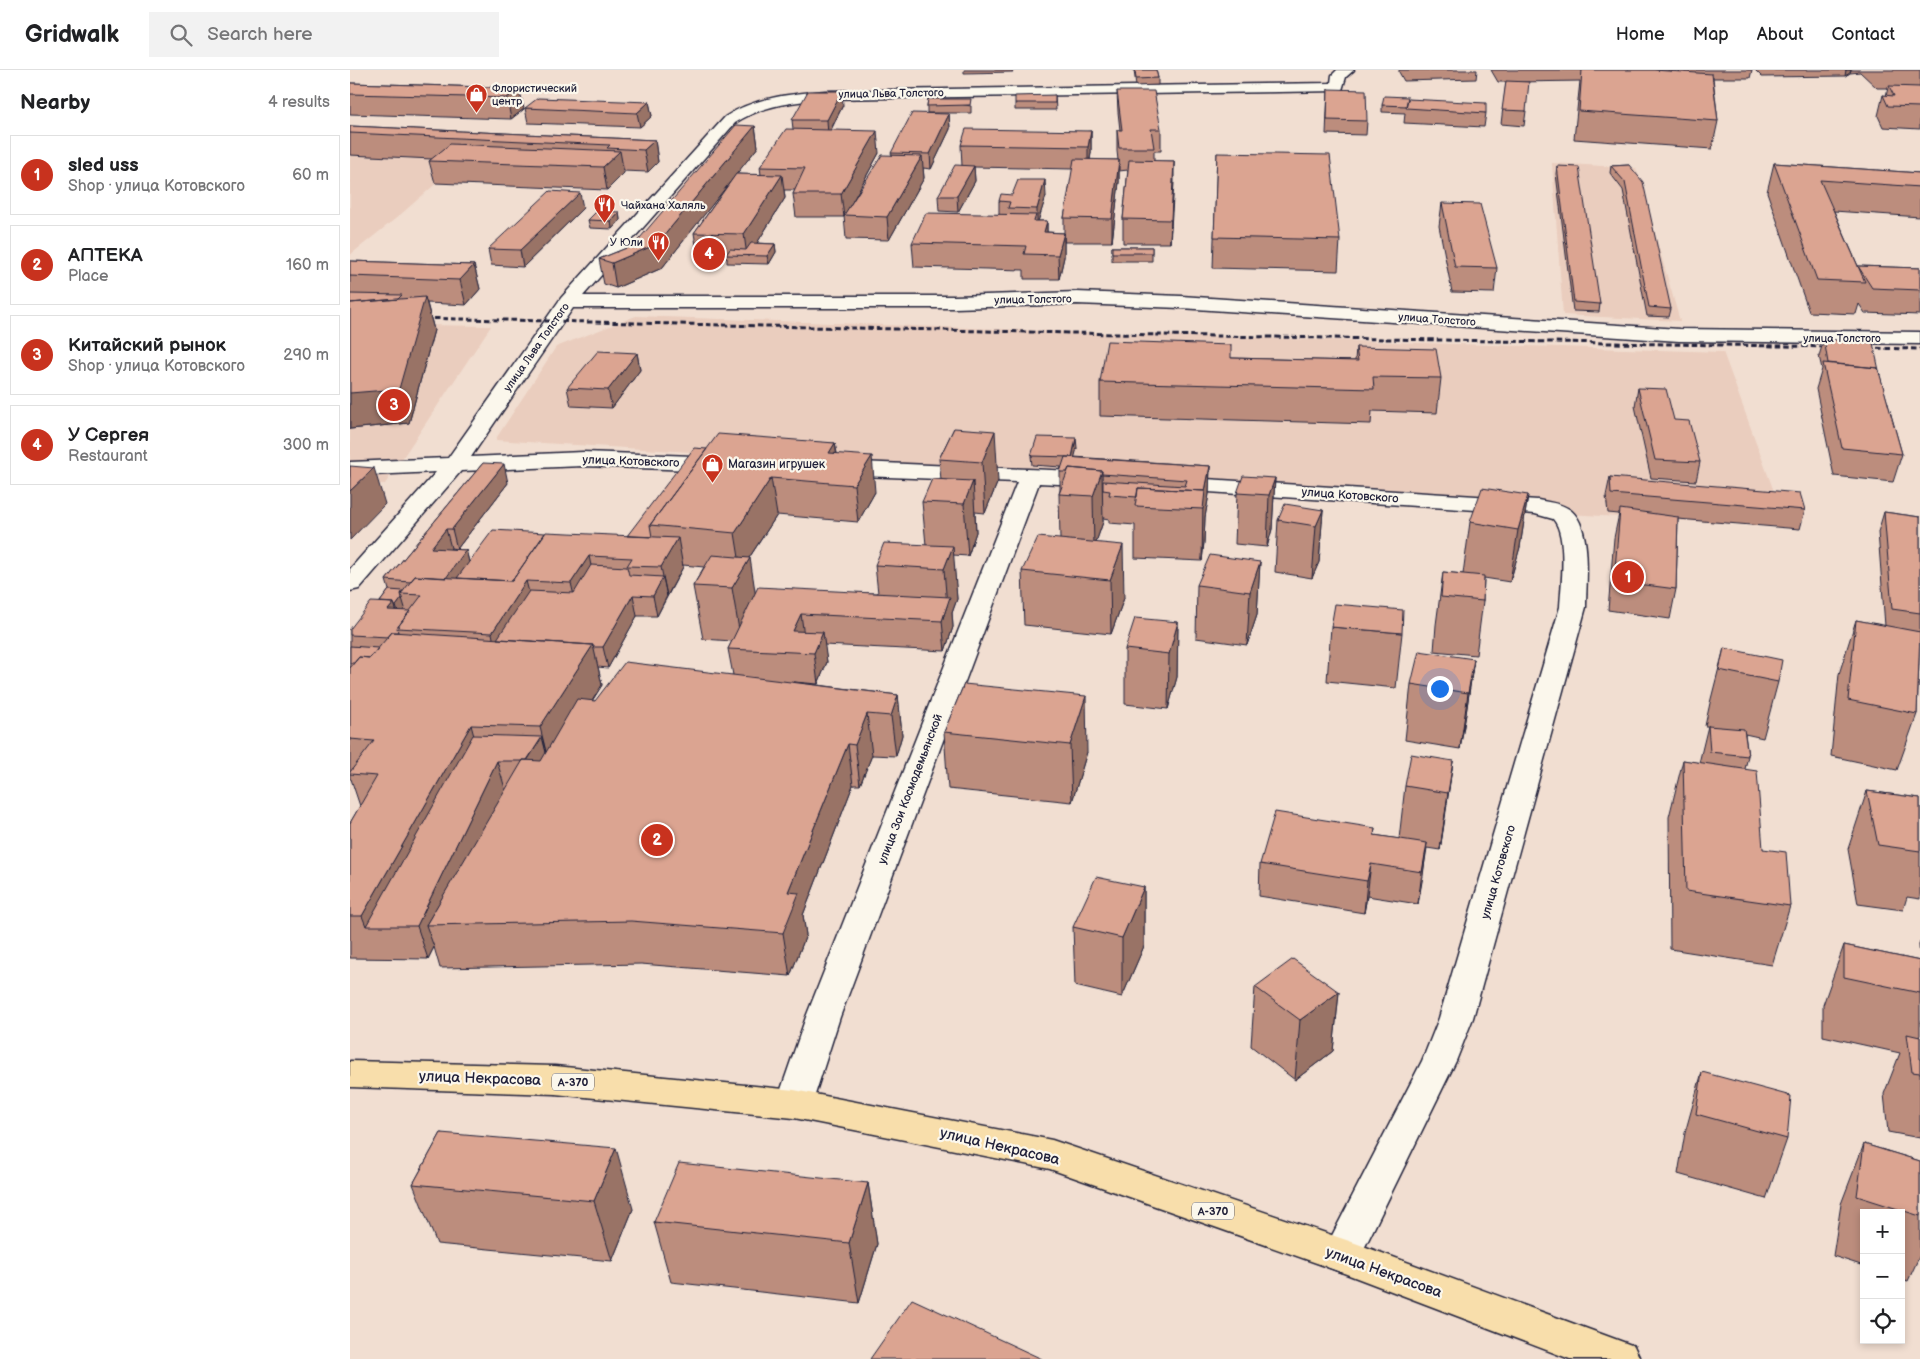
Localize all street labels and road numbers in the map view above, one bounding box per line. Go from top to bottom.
street label: улица Льва Толстого [838,86,944,101]
street label: улица Толстого [994,292,1072,307]
street label: улица Льва Толстого [501,300,572,394]
street label: улица Толстого [1398,310,1476,329]
street label: улица Толстого [1803,332,1881,345]
street label: улица Котовского [582,452,680,471]
street label: улица Котовского [1301,485,1399,506]
street label: улица Зои Космодемьянской [875,712,946,867]
street label: улица Котовского [1478,823,1519,921]
street label: улица Некрасова [419,1067,542,1090]
road number: А-370 [552,1074,594,1090]
street label: улица Некрасова [938,1123,1062,1170]
road number: А-370 [1192,1202,1234,1220]
street label: улица Некрасова [1323,1243,1445,1302]

